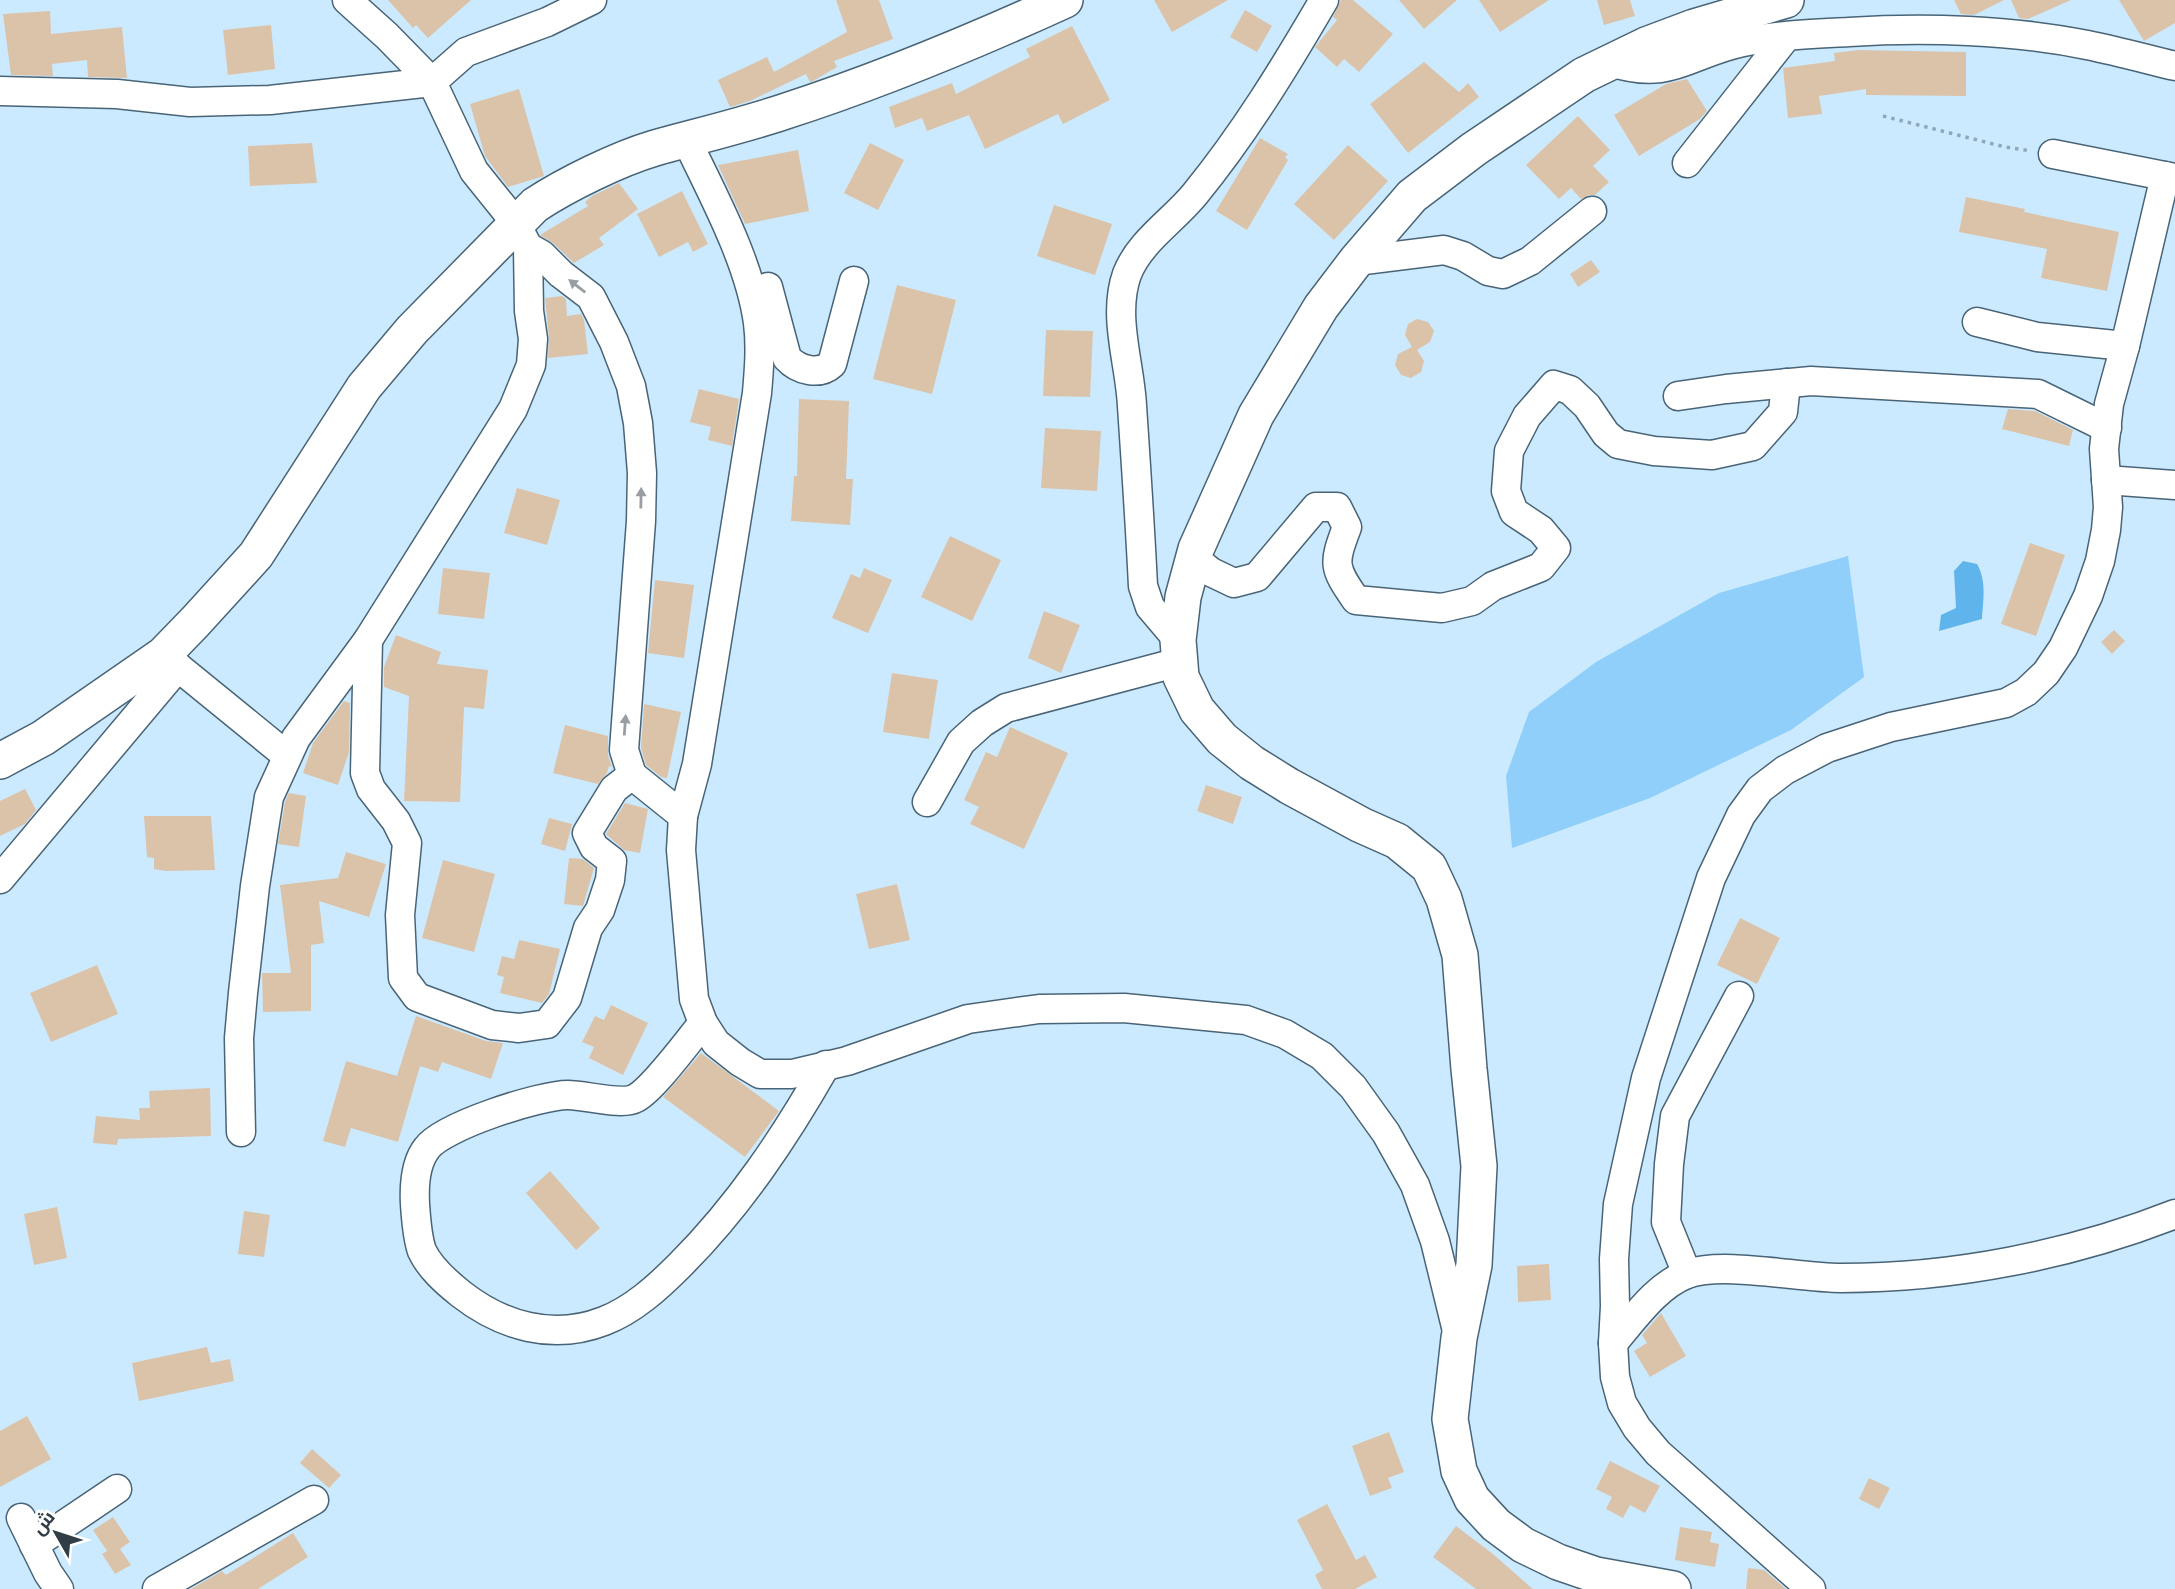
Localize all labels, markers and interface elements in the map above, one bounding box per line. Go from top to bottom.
one-way arrow [569,279,587,294]
one-way arrow [636,486,647,508]
one-way arrow [620,713,631,735]
north arrow [21,1498,91,1568]
text: ش [23,1503,61,1541]

